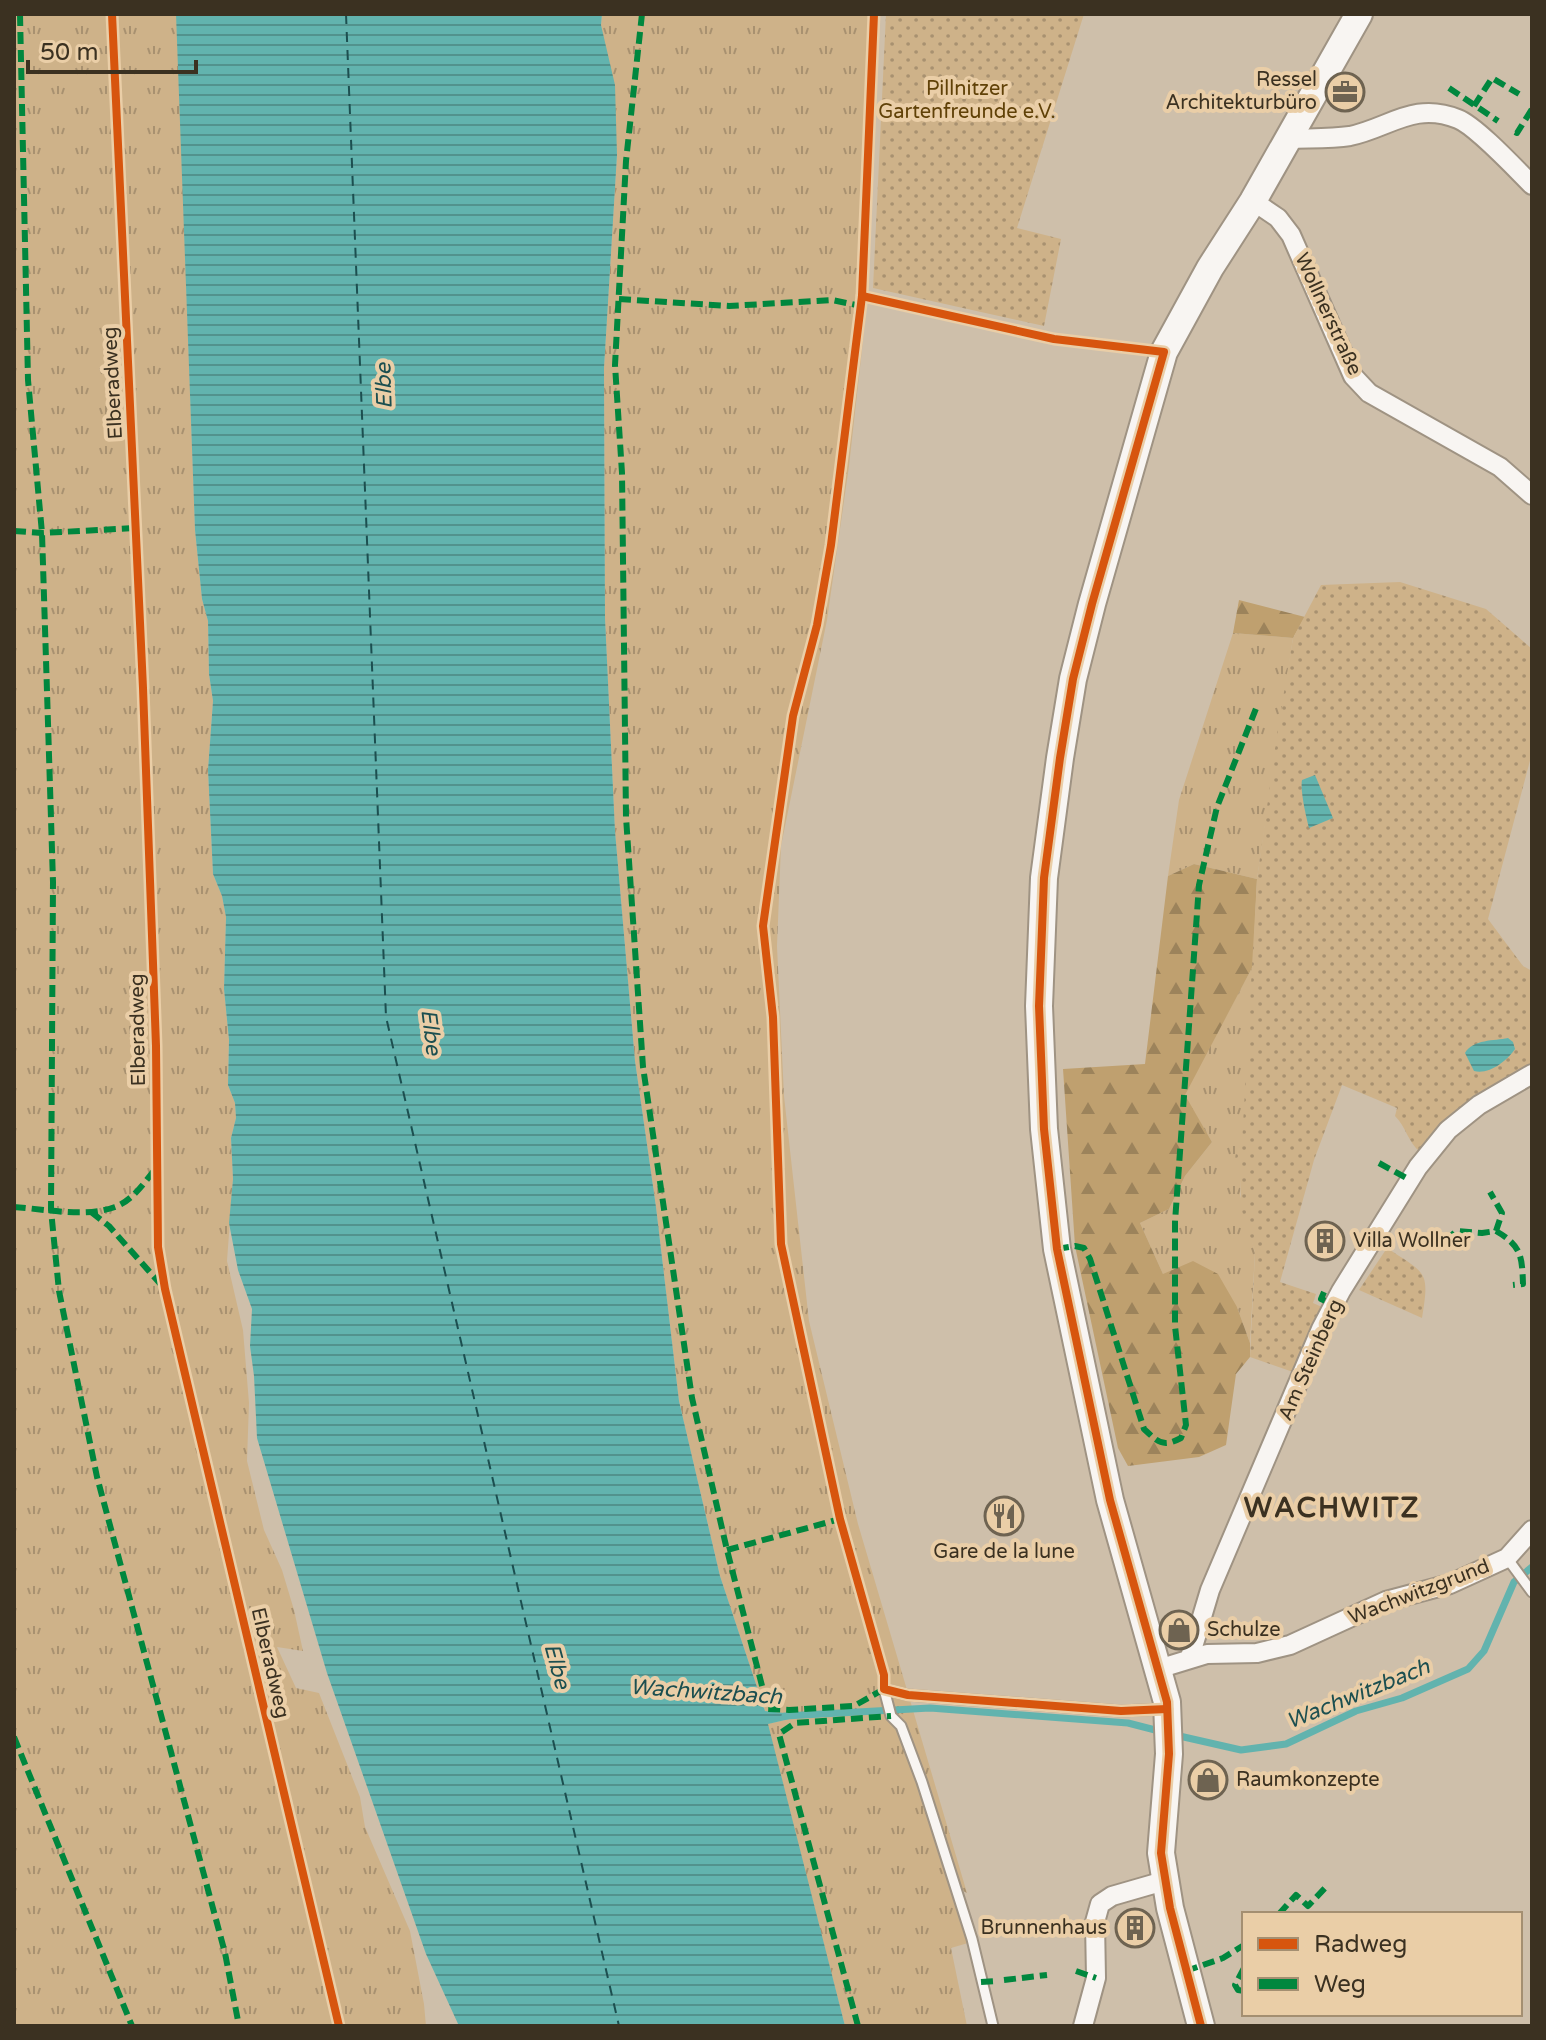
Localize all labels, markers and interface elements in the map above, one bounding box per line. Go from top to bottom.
scale bar [28,24,196,74]
text: 50 m [40,38,98,67]
place label: Ressel Architekturbüro [1166,68,1317,115]
office icon: Ressel Architekturbüro [1324,71,1366,113]
park label: Pillnitzer Gartenfreunde e.V. [878,77,1056,124]
street label: Wollnerstraße [1289,249,1367,379]
street label: Elberadweg [98,326,128,440]
water label: Elbe [370,361,398,409]
street label: Elberadweg [125,973,151,1087]
water label: Elbe [415,1008,447,1058]
building icon: Villa Wollner [1304,1220,1346,1262]
place label: Villa Wollner [1353,1229,1471,1253]
street label: Am Steinberg [1274,1296,1348,1424]
district label: WACHWITZ [1244,1491,1420,1525]
restaurant icon: Gare de la lune [983,1495,1025,1537]
place label: Gare de la lune [933,1540,1075,1564]
street label: Wachwitzgrund [1345,1554,1493,1630]
street label: Elberadweg [246,1605,294,1721]
shop icon: Schulze [1158,1609,1200,1651]
place label: Schulze [1207,1618,1281,1642]
water label: Elbe [539,1640,576,1693]
water label: Wachwitzbach [1283,1653,1434,1735]
water label: Wachwitzbach [629,1674,783,1710]
shop icon: Raumkonzepte [1187,1759,1229,1801]
place label: Raumkonzepte [1236,1768,1380,1792]
building icon: Brunnenhaus [1114,1907,1156,1949]
legend [1242,1912,1522,2016]
place label: Brunnenhaus [980,1916,1107,1940]
text: Radweg [1314,1930,1407,1959]
text: Weg [1314,1970,1366,1999]

